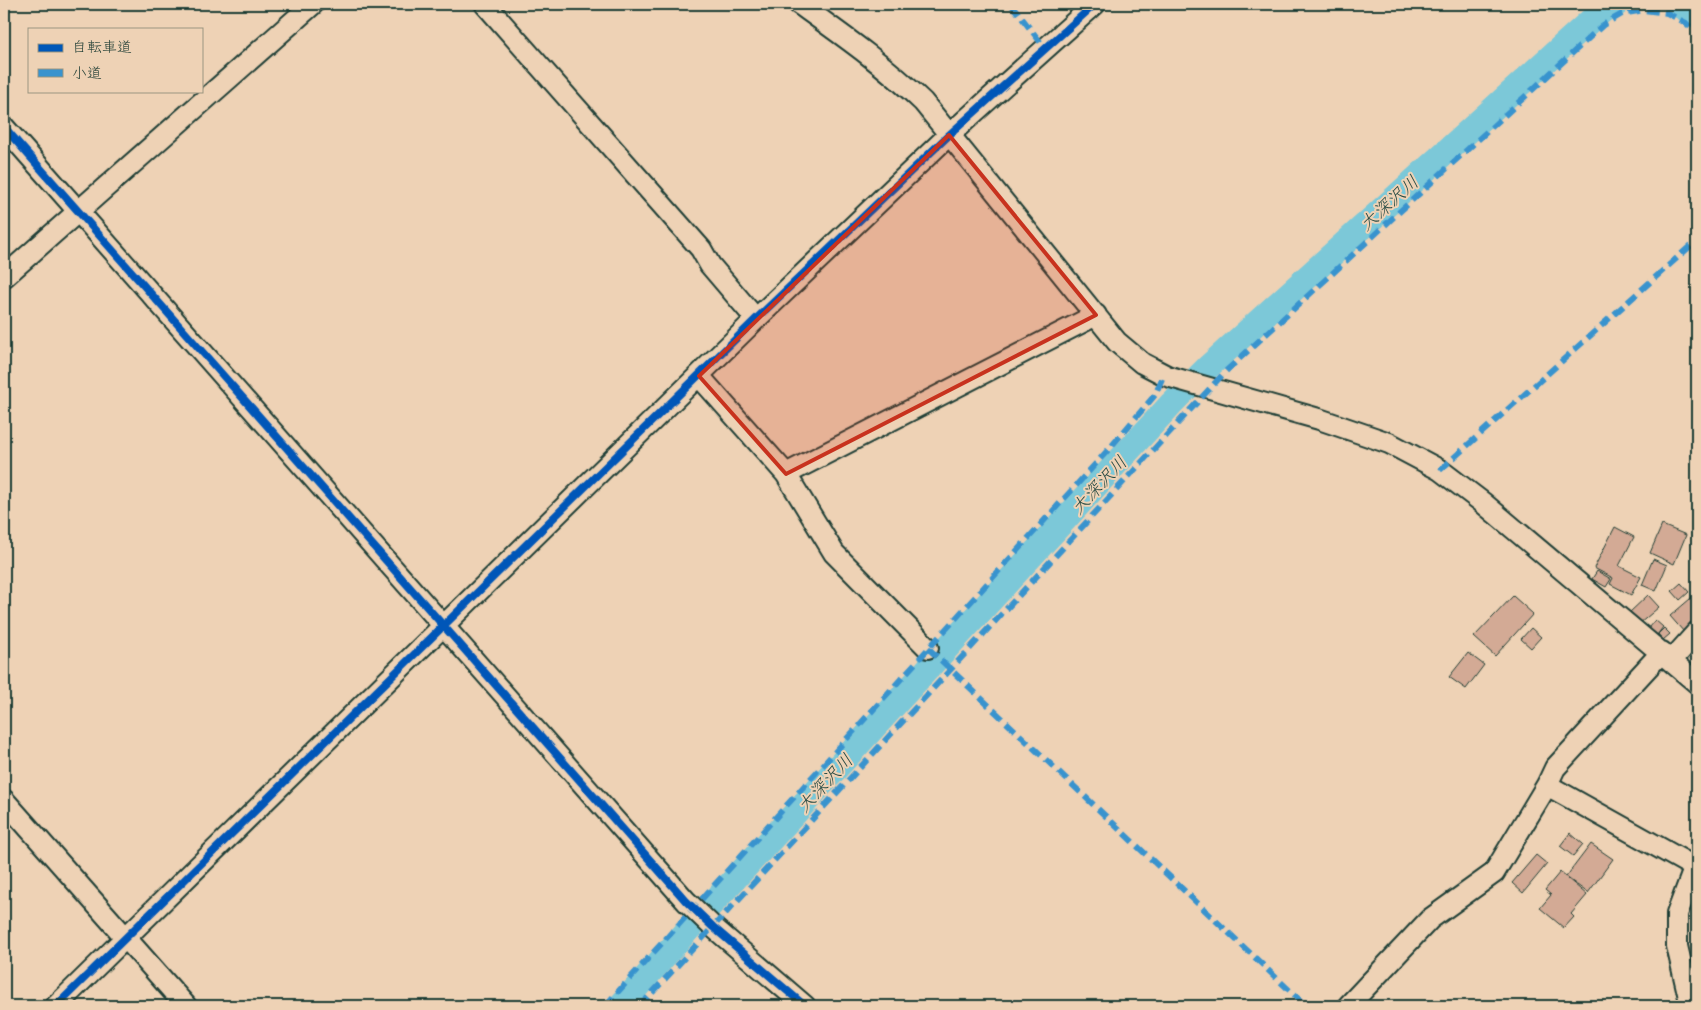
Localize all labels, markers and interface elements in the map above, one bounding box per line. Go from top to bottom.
legend [28,28,202,92]
text: 自転車道 [72,34,132,60]
text: 小道 [72,60,102,86]
water label: 大深沢川 [1352,167,1426,239]
water label: 大深沢川 [1063,448,1135,522]
water label: 大深沢川 [789,746,861,820]

